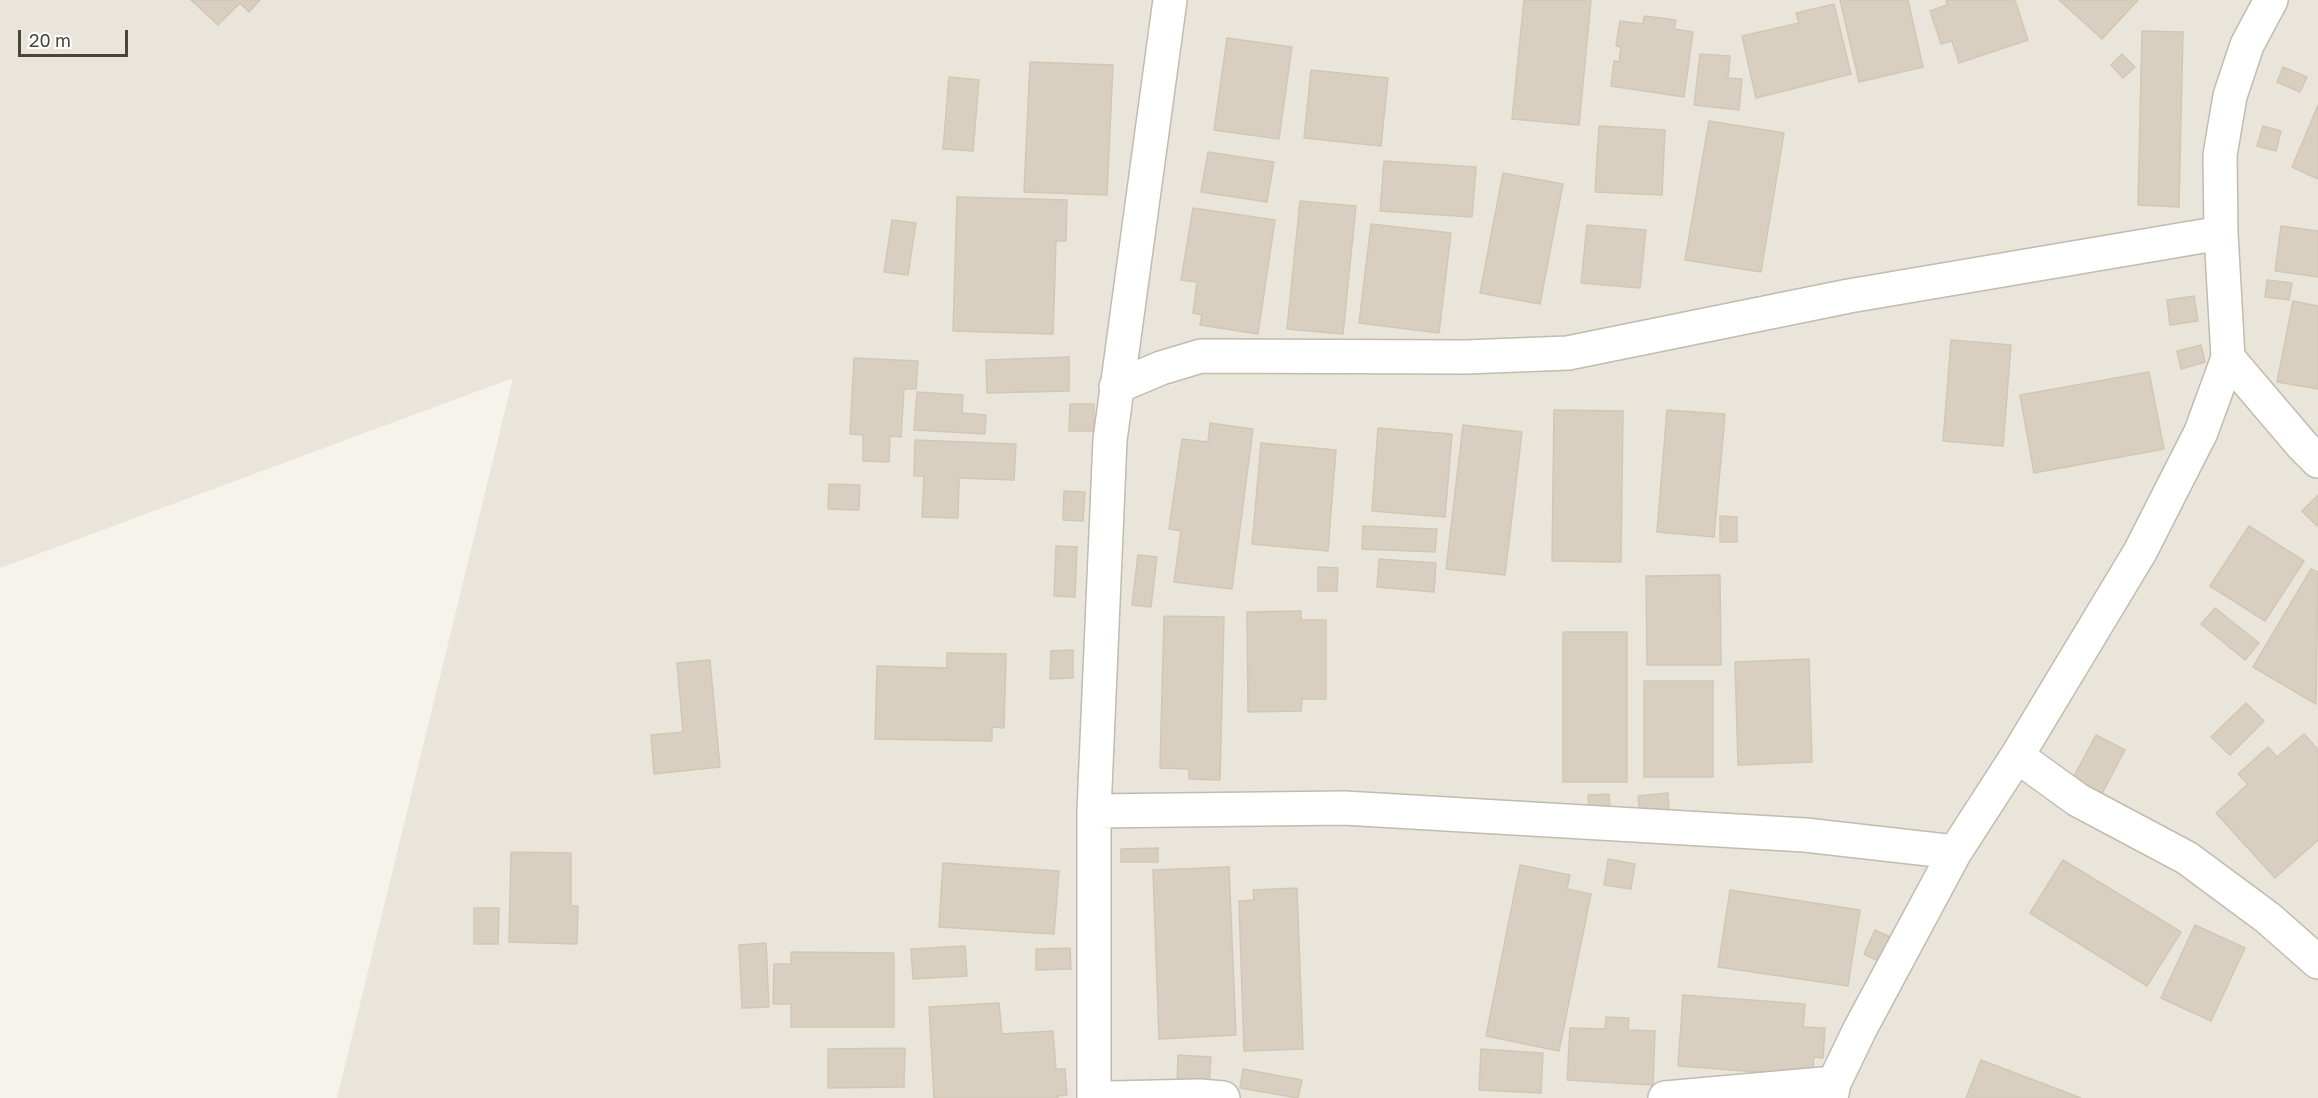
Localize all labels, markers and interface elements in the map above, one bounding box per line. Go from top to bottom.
scale bar [21,18,130,56]
text: 20 m [29,29,71,51]

